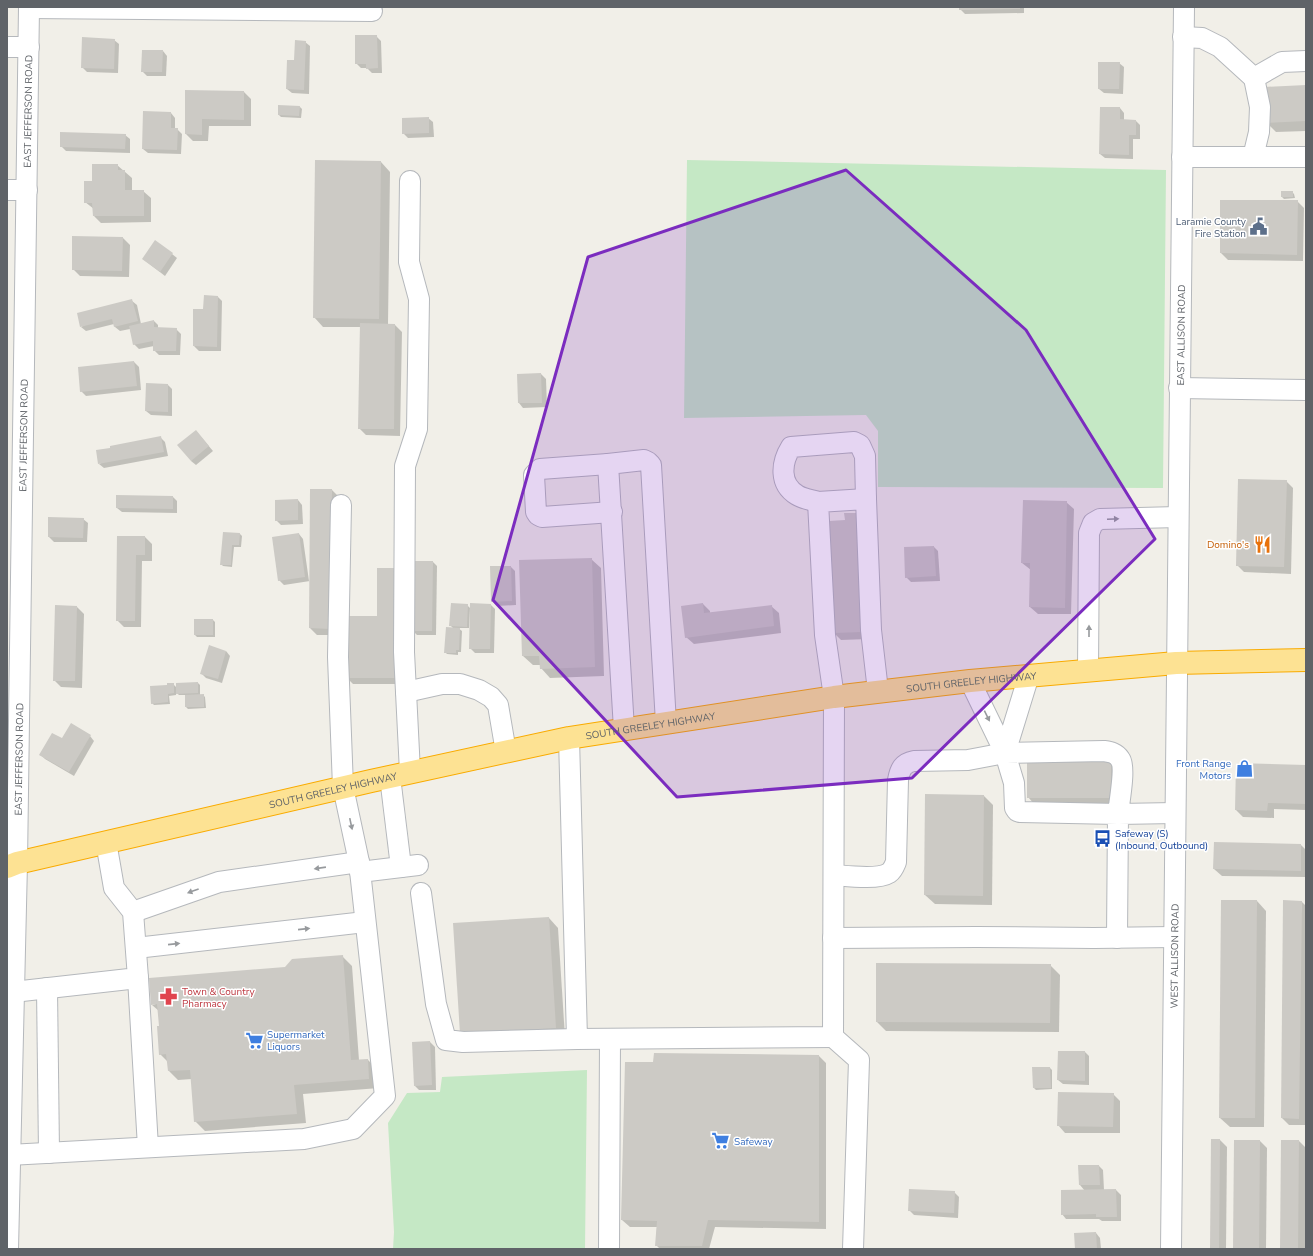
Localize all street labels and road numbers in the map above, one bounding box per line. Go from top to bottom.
street label: EAST JEFFERSON ROAD [21,55,36,168]
street label: EAST ALLISON ROAD [1174,284,1189,386]
street label: EAST JEFFERSON ROAD [16,379,32,492]
street label: SOUTH GREELEY HIGHWAY [905,669,1038,696]
street label: EAST JEFFERSON ROAD [12,703,27,816]
street label: SOUTH GREELEY HIGHWAY [585,709,717,743]
street label: SOUTH GREELEY HIGHWAY [268,769,399,812]
street label: WEST ALLISON ROAD [1168,904,1183,1009]

